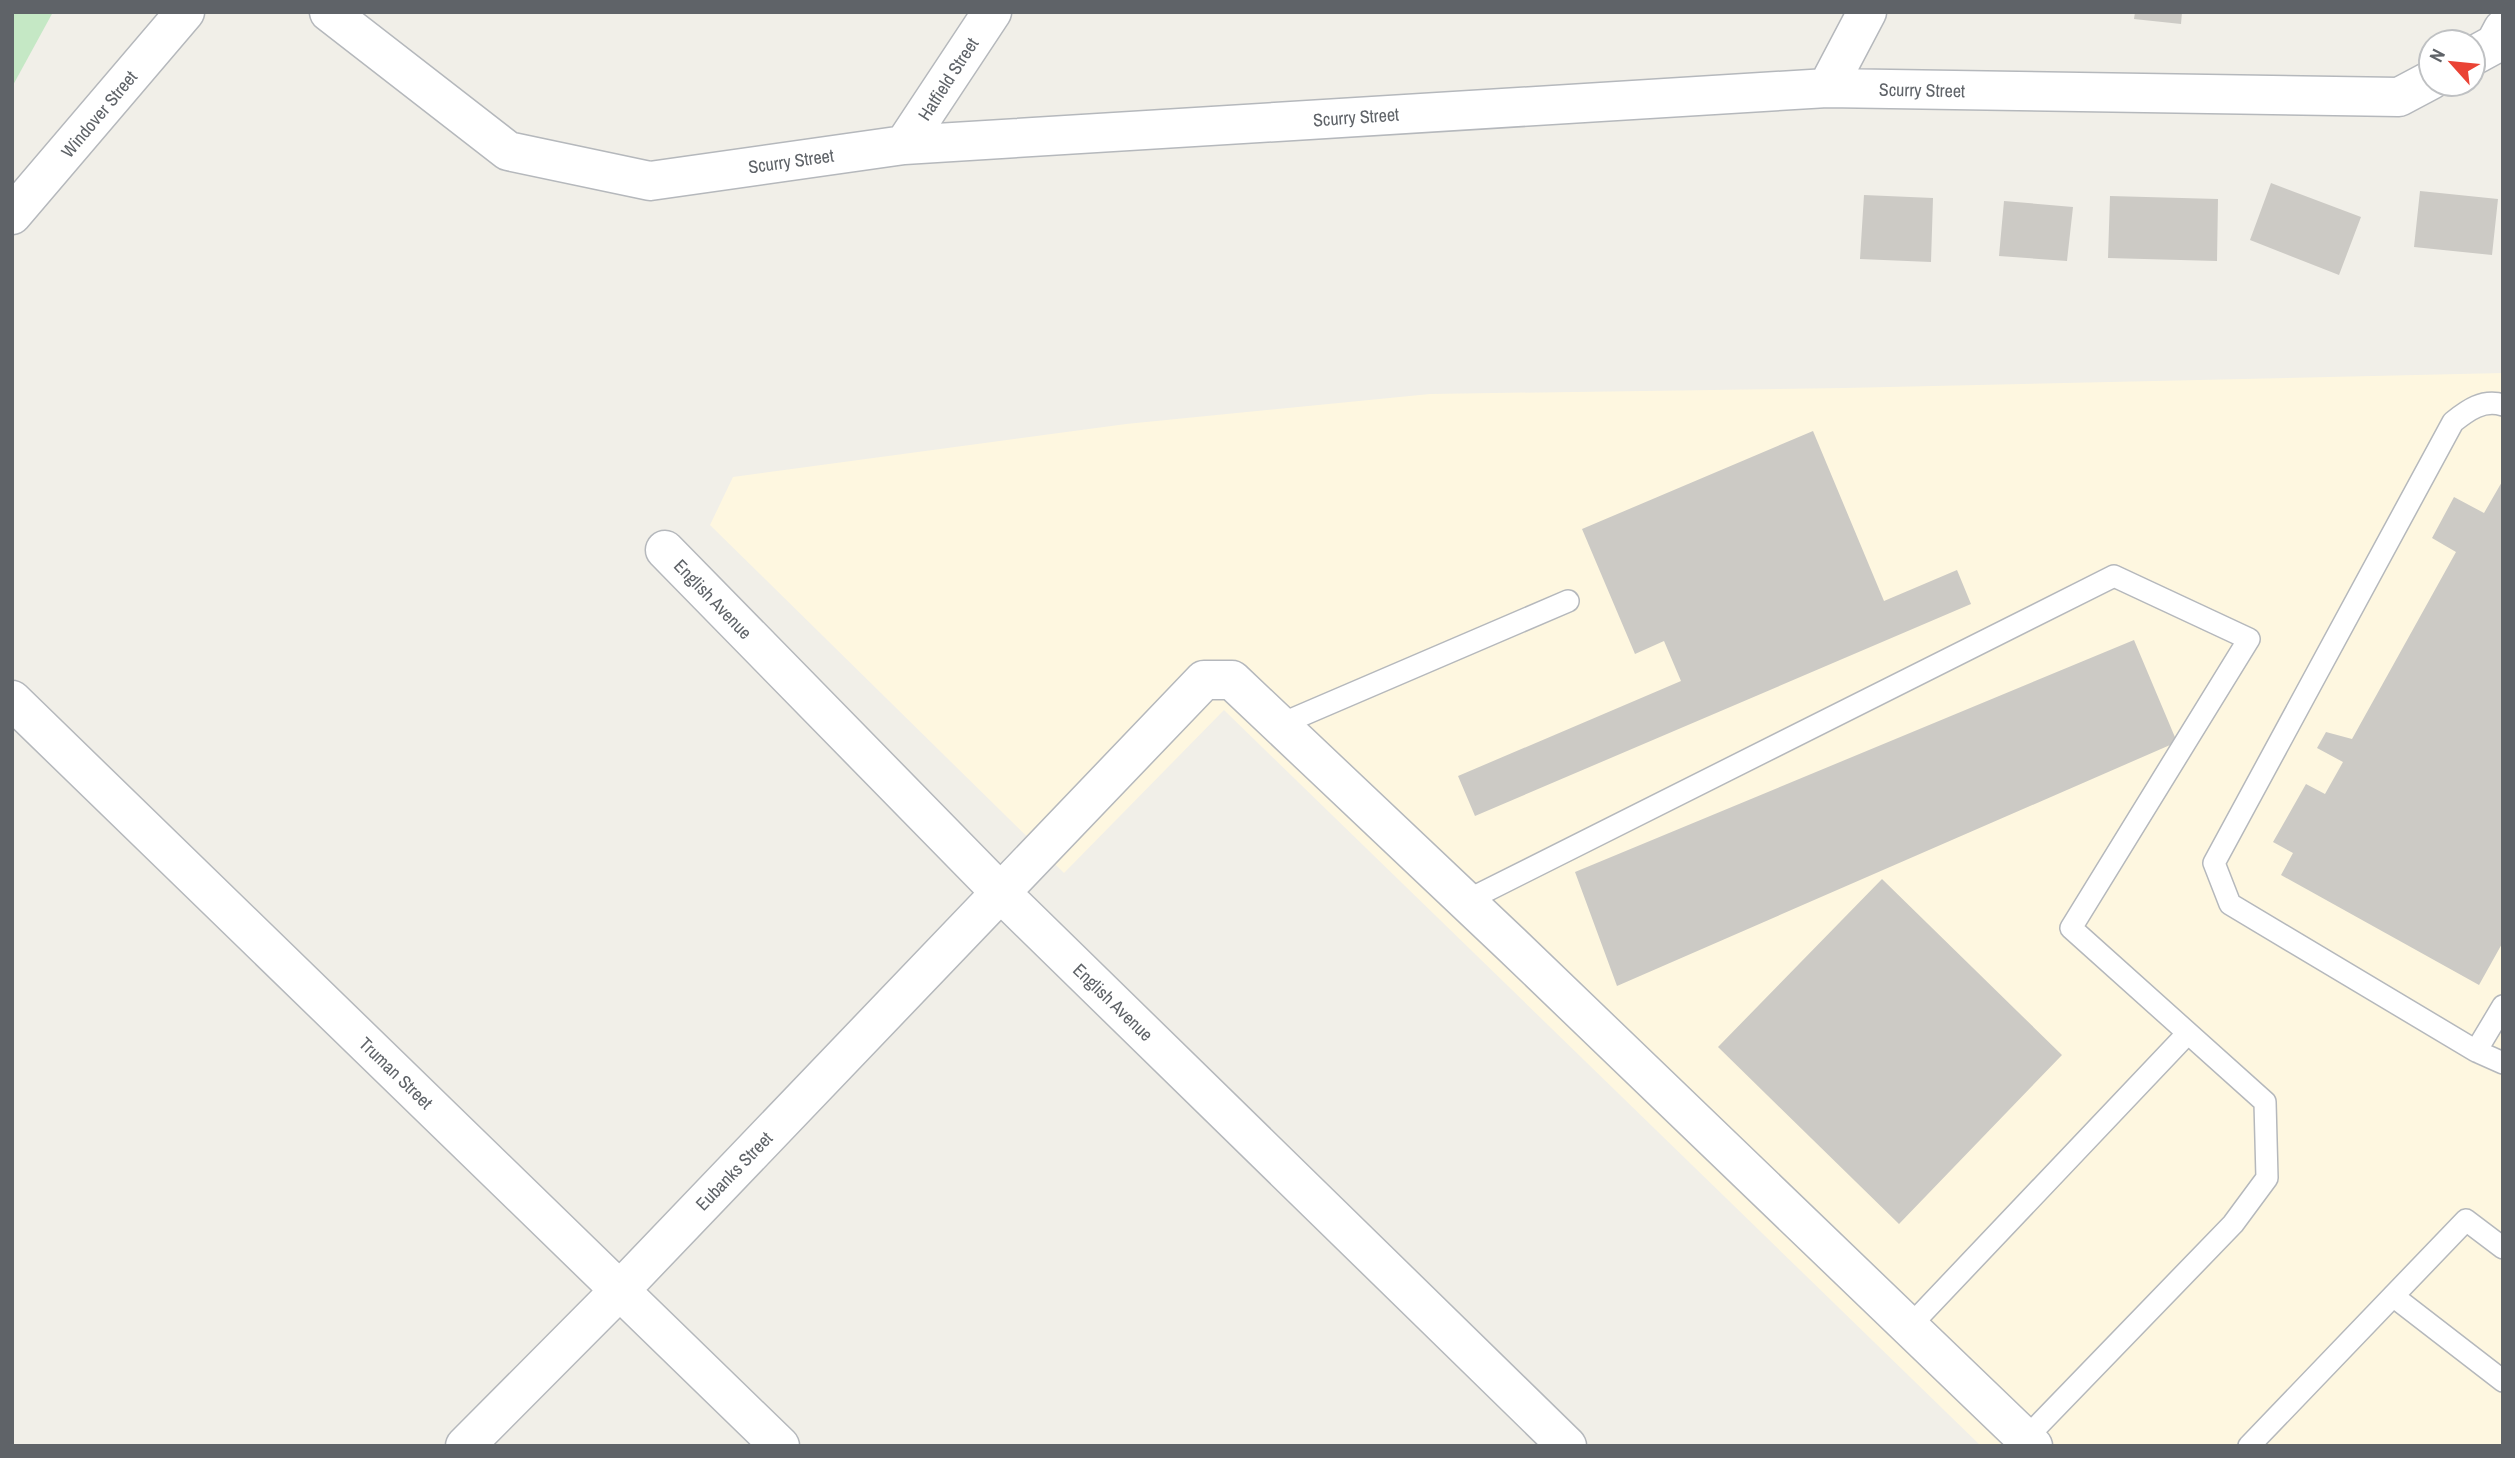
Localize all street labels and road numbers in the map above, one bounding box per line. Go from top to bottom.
street label: Hatfield Street [912,33,984,125]
street label: Windover Street [55,65,143,163]
street label: Scurry Street [1879,77,1965,103]
street label: Scurry Street [1312,102,1400,132]
street label: Scurry Street [747,143,835,179]
street label: English Avenue [668,554,758,644]
street label: English Avenue [1068,957,1158,1047]
street label: Truman Street [354,1031,438,1115]
street label: Eubanks Street [690,1126,778,1216]

